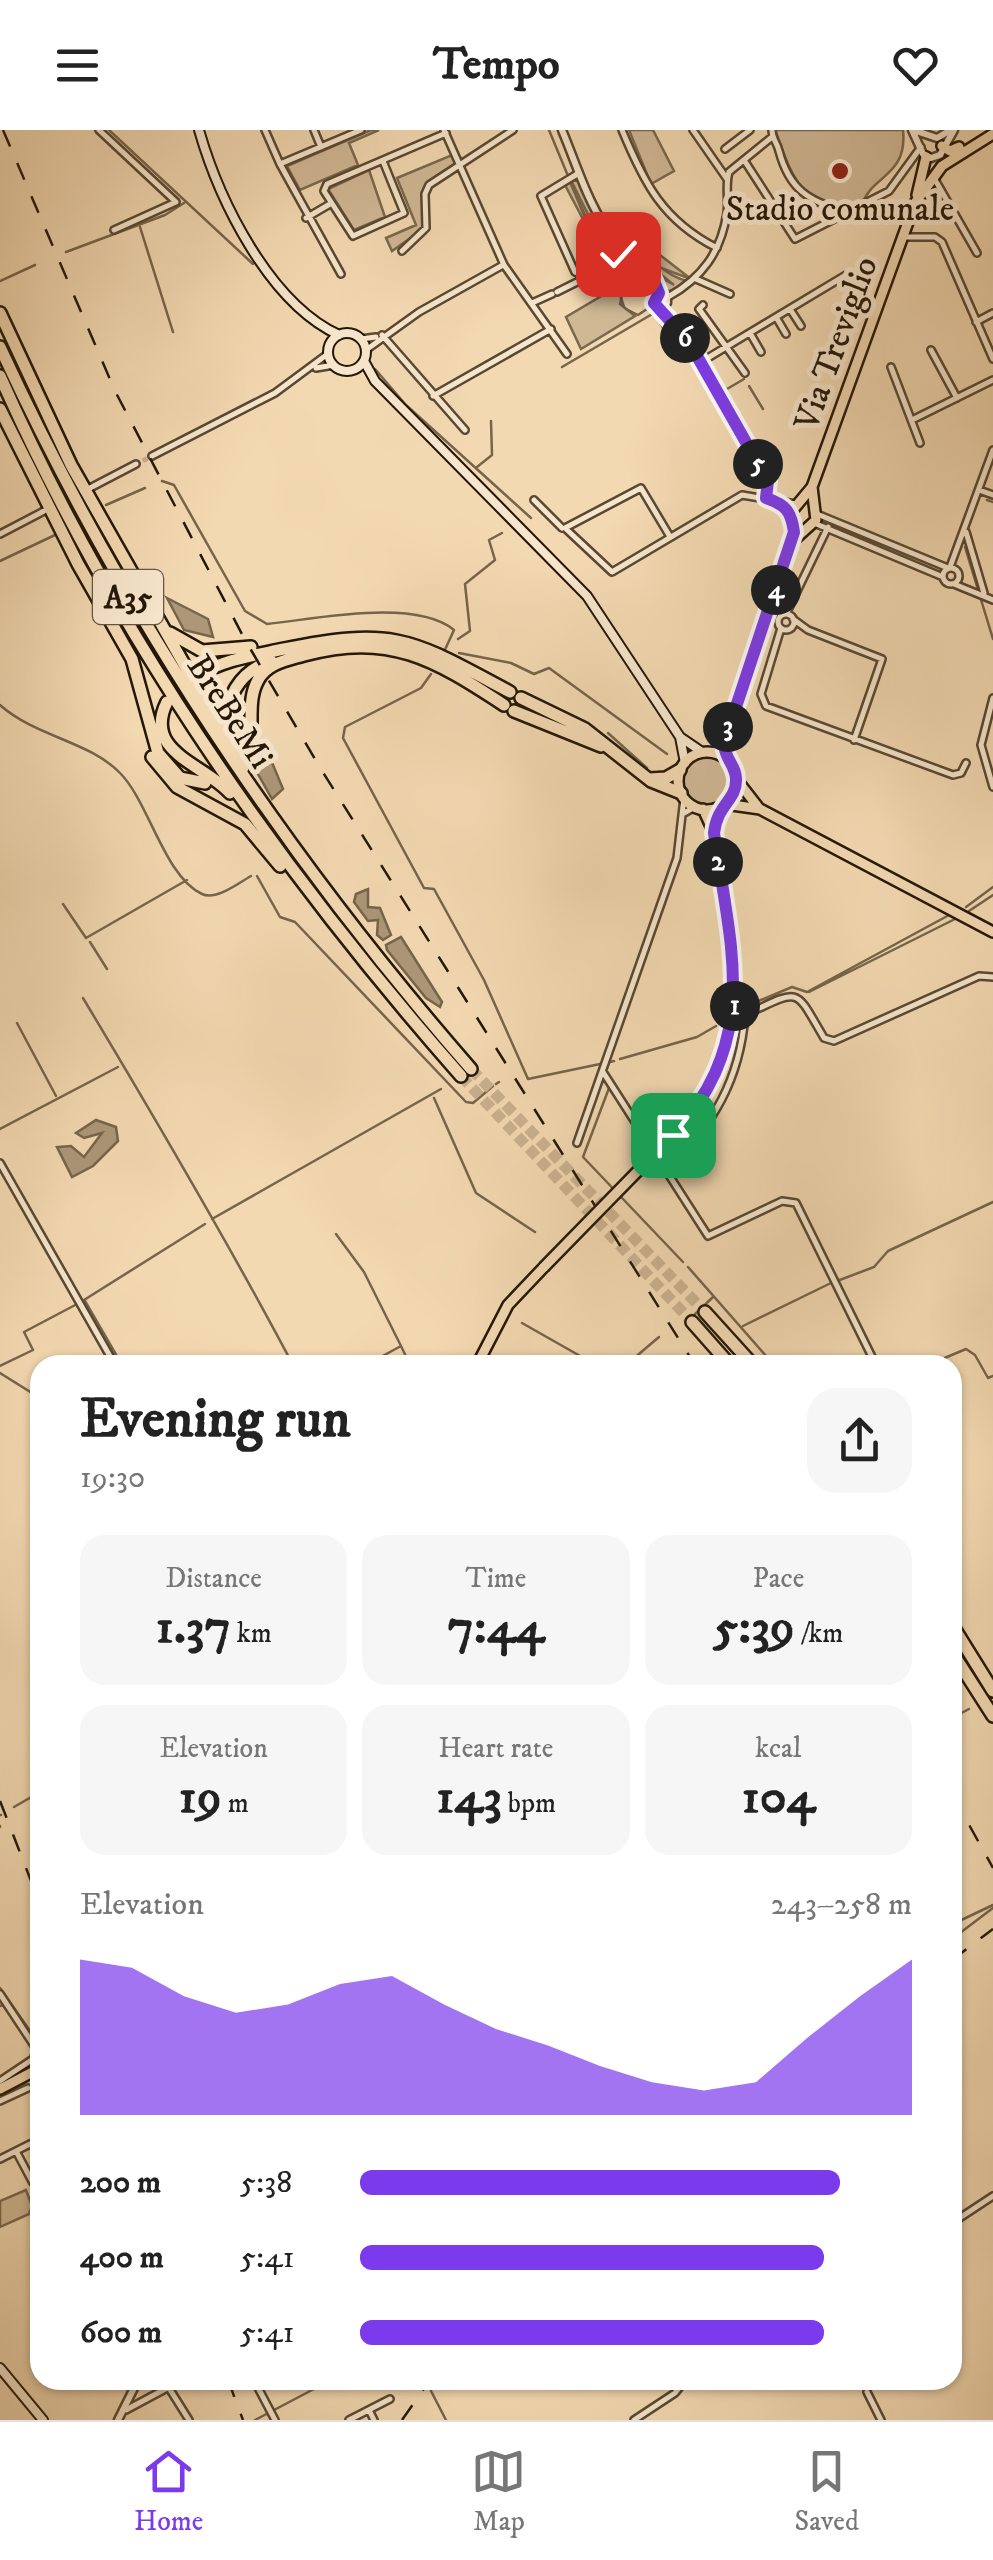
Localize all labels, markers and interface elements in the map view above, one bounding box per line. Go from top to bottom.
text: Tempo [433,37,560,93]
icon: menu [50,38,105,93]
icon: heart [888,38,943,93]
marker: Stadio comunale [829,160,851,182]
place label: Stadio comunale [726,188,954,232]
pin [576,212,661,297]
icon: check [591,227,646,282]
street label: Via Treviglio [785,251,889,438]
pin: 6 [660,313,710,363]
text: 6 [678,320,692,355]
pin: 5 [733,439,783,489]
text: 5 [751,446,765,481]
pin: 4 [751,565,801,615]
road number: A35 [93,570,163,624]
text: 4 [768,572,784,607]
street label: BreBeMi [176,647,282,777]
pin: 3 [703,702,753,752]
text: 3 [723,709,733,744]
pin: 2 [693,837,743,887]
text: 2 [711,844,725,879]
pin: 1 [710,981,760,1031]
text: 1 [730,988,740,1023]
pin [631,1093,716,1178]
icon: arrive [646,1108,701,1163]
text: Evening run [80,1386,351,1455]
button: share [807,1388,912,1493]
text: 19:30 [80,1458,145,1498]
text: Distance [165,1561,262,1596]
text: Time [466,1561,526,1596]
text: Pace [752,1561,804,1596]
text: 1.37 [156,1596,231,1659]
text: 7:44 [448,1596,544,1659]
text: 5:39 [713,1596,795,1659]
text: km [231,1616,272,1651]
text: /km [795,1616,843,1651]
text: Elevation [159,1731,268,1766]
text: Heart rate [439,1731,553,1766]
text: kcal [755,1731,801,1766]
text: 19 [179,1766,222,1829]
text: 143 [436,1766,502,1829]
text: 104 [741,1766,815,1829]
text: m [222,1786,249,1821]
text: bpm [502,1786,556,1821]
text: Elevation [80,1885,204,1925]
text: 243–258 m [771,1885,912,1925]
text: 200 m [80,2163,161,2203]
text: 5:38 [240,2163,292,2203]
text: 400 m [80,2238,164,2278]
text: 5:41 [240,2238,294,2278]
text: 600 m [80,2313,162,2353]
text: 5:41 [240,2313,294,2353]
tab: Home [134,2444,203,2539]
tab: Map [471,2444,526,2539]
tab: Saved [795,2444,859,2539]

